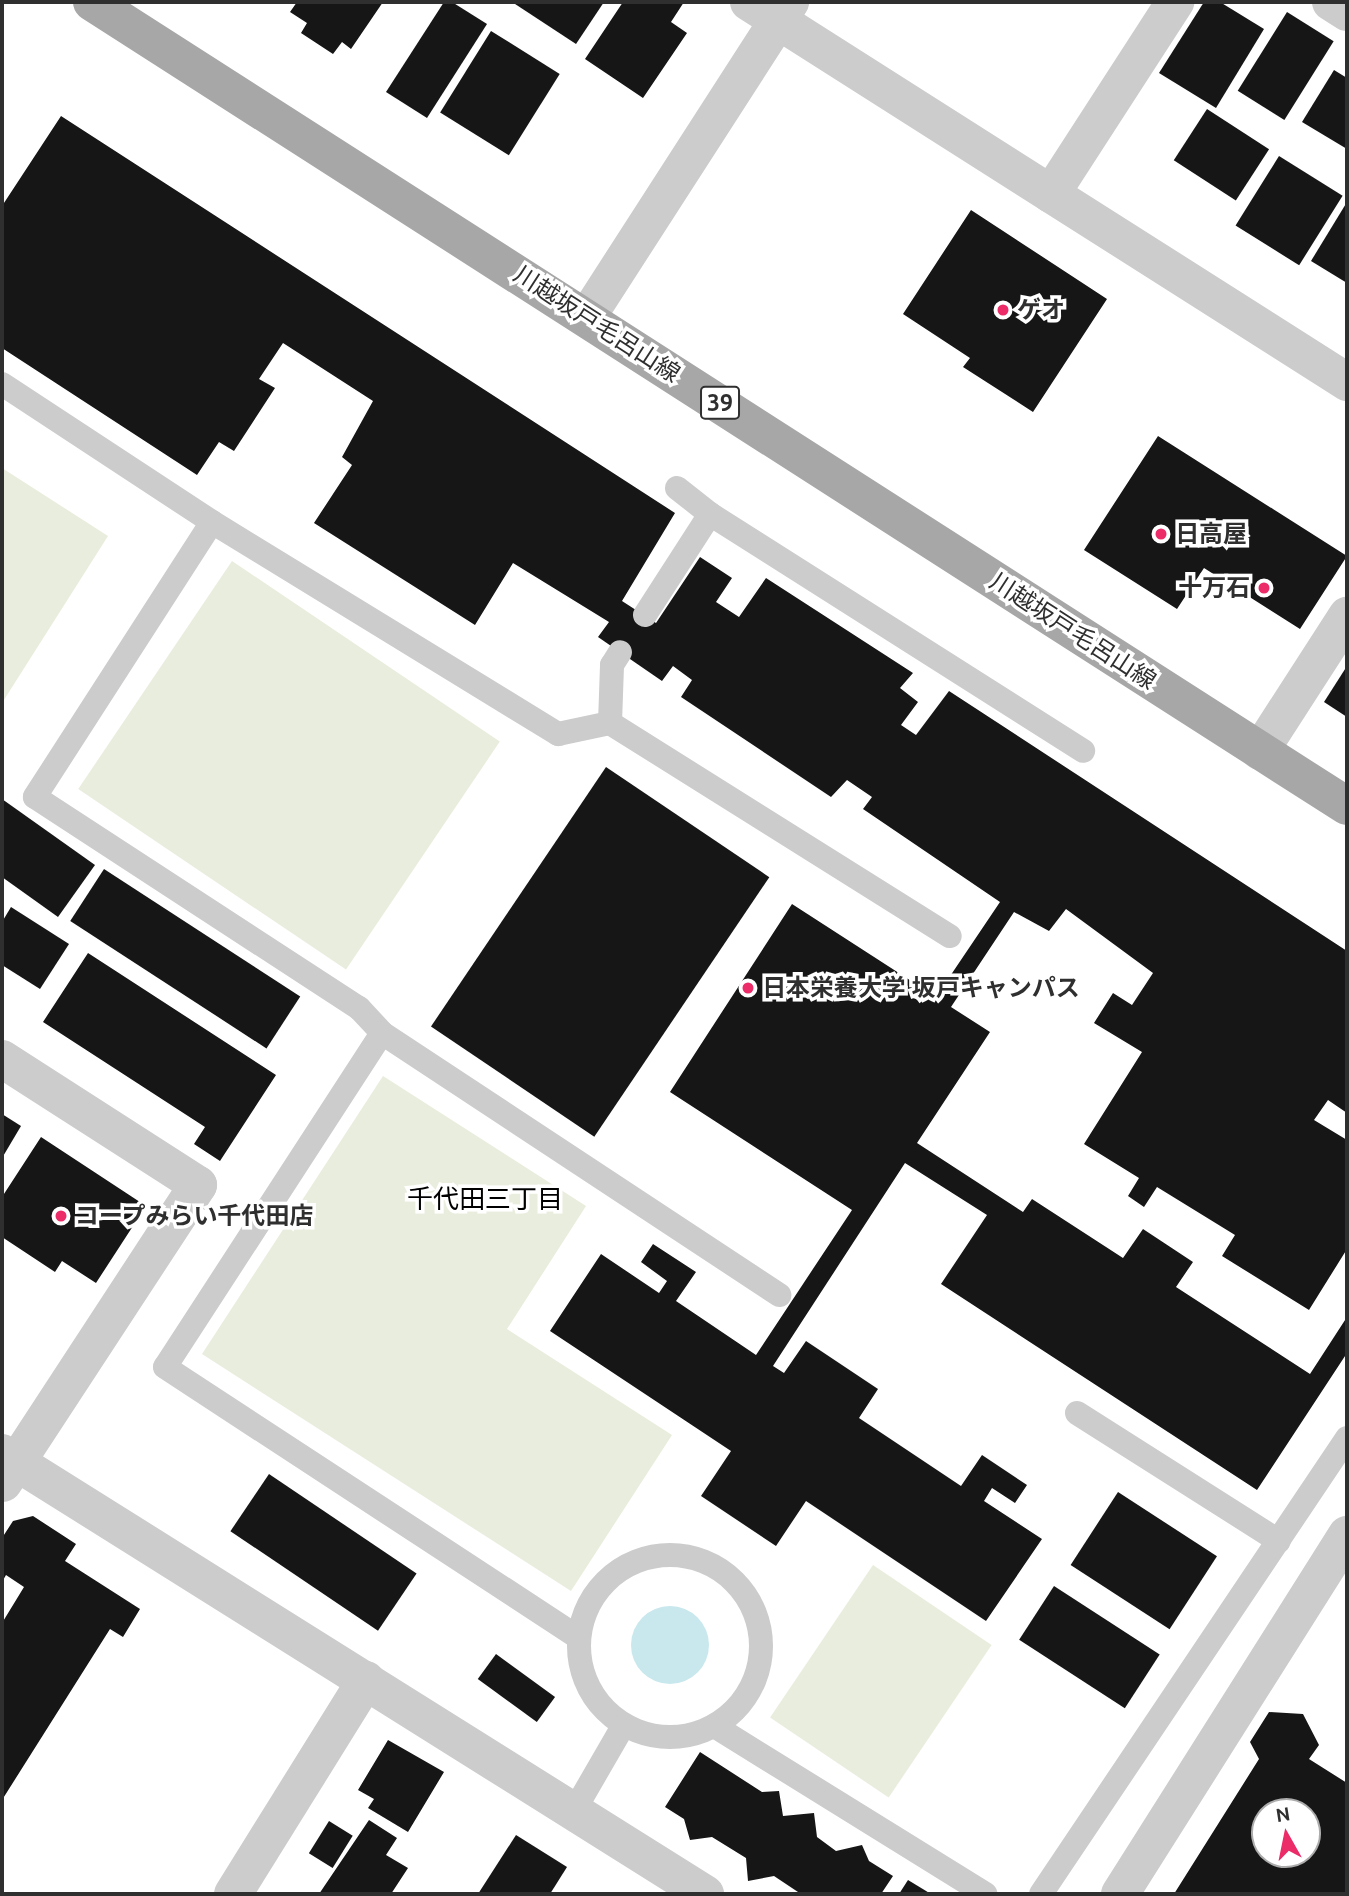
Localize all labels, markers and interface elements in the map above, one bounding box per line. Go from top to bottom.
street label: 川越坂戸毛呂山線 [509,260,685,388]
place label: ゲオ [1017,296,1065,324]
marker: ゲオ [995,302,1011,318]
road number: 39 [699,384,741,422]
place label: 日高屋 [1175,520,1247,548]
marker: 日高屋 [1153,526,1169,542]
street label: 川越坂戸毛呂山線 [985,567,1161,695]
place label: 十万石 [1178,574,1250,602]
marker: 十万石 [1256,580,1272,596]
place label: 日本栄養大学 坂戸キャンパス [762,974,1080,1002]
marker: 日本栄養大学 坂戸キャンパス [740,980,756,996]
district label: 千代田三丁目 [407,1183,563,1215]
place label: コープみらい千代田店 [75,1202,315,1230]
marker: コープみらい千代田店 [53,1208,69,1224]
north arrow [1251,1798,1321,1868]
text: N [1274,1802,1292,1826]

